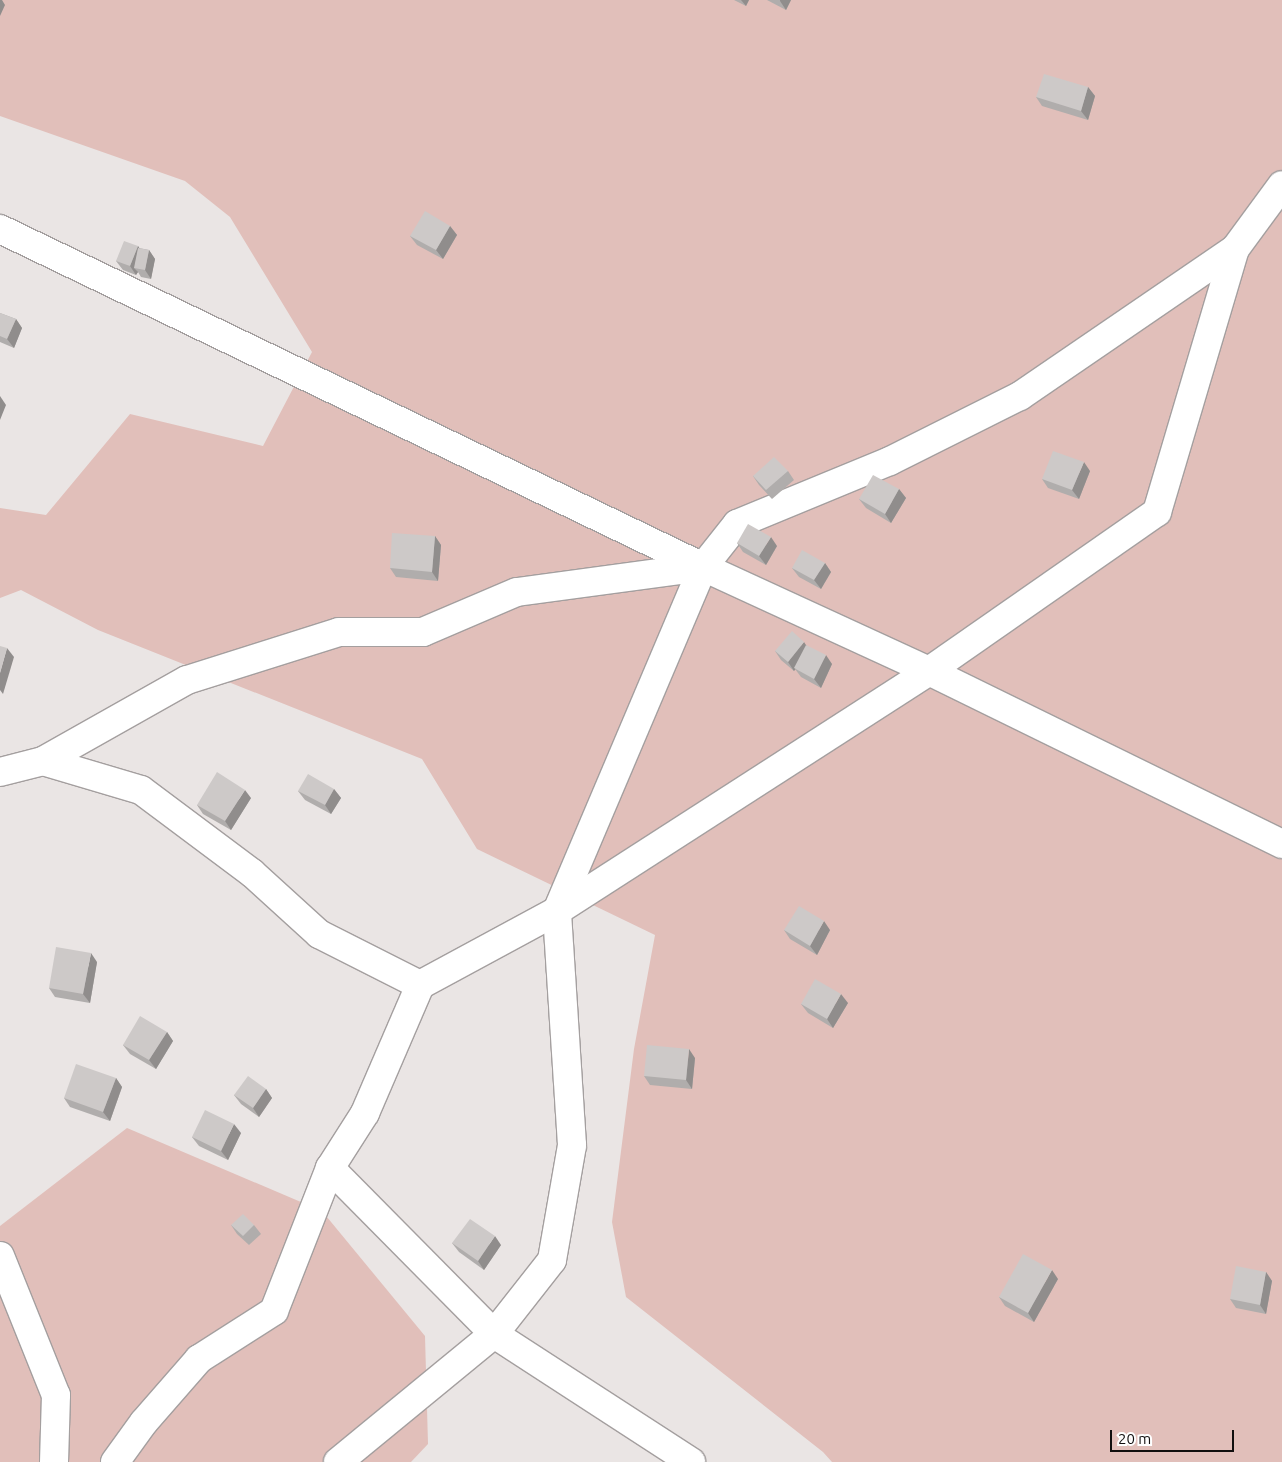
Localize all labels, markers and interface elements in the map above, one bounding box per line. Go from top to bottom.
scale bar [1112,1420,1236,1452]
text: 20 m [1118,1430,1151,1447]

